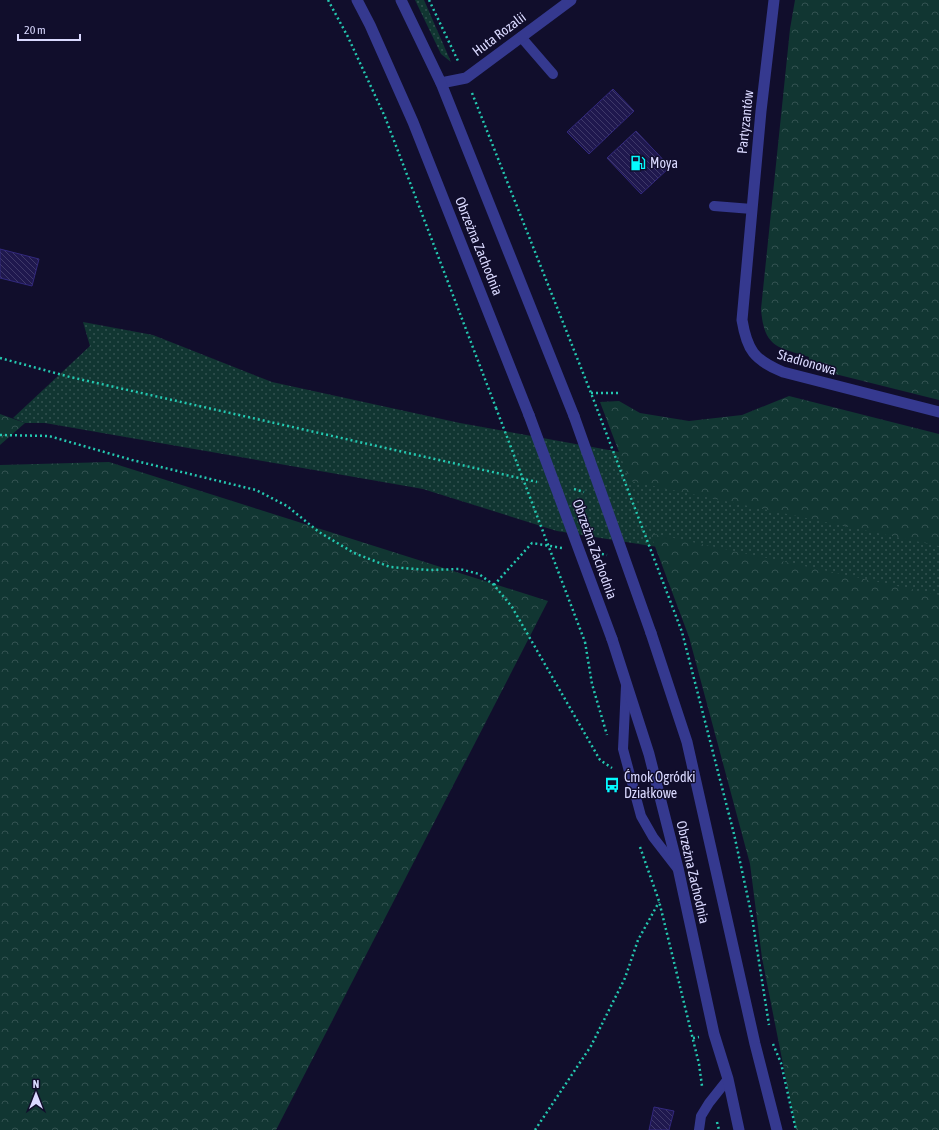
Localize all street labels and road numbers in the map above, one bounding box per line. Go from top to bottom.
street label: Huta Rozalii [469,9,529,59]
street label: Partyzantów [734,89,756,155]
street label: Obrzeżna Zachodnia [452,194,506,298]
street label: Stadionowa [776,346,838,378]
street label: Obrzeżna Zachodnia [570,497,620,601]
street label: Obrzeżna Zachodnia [673,819,713,925]

